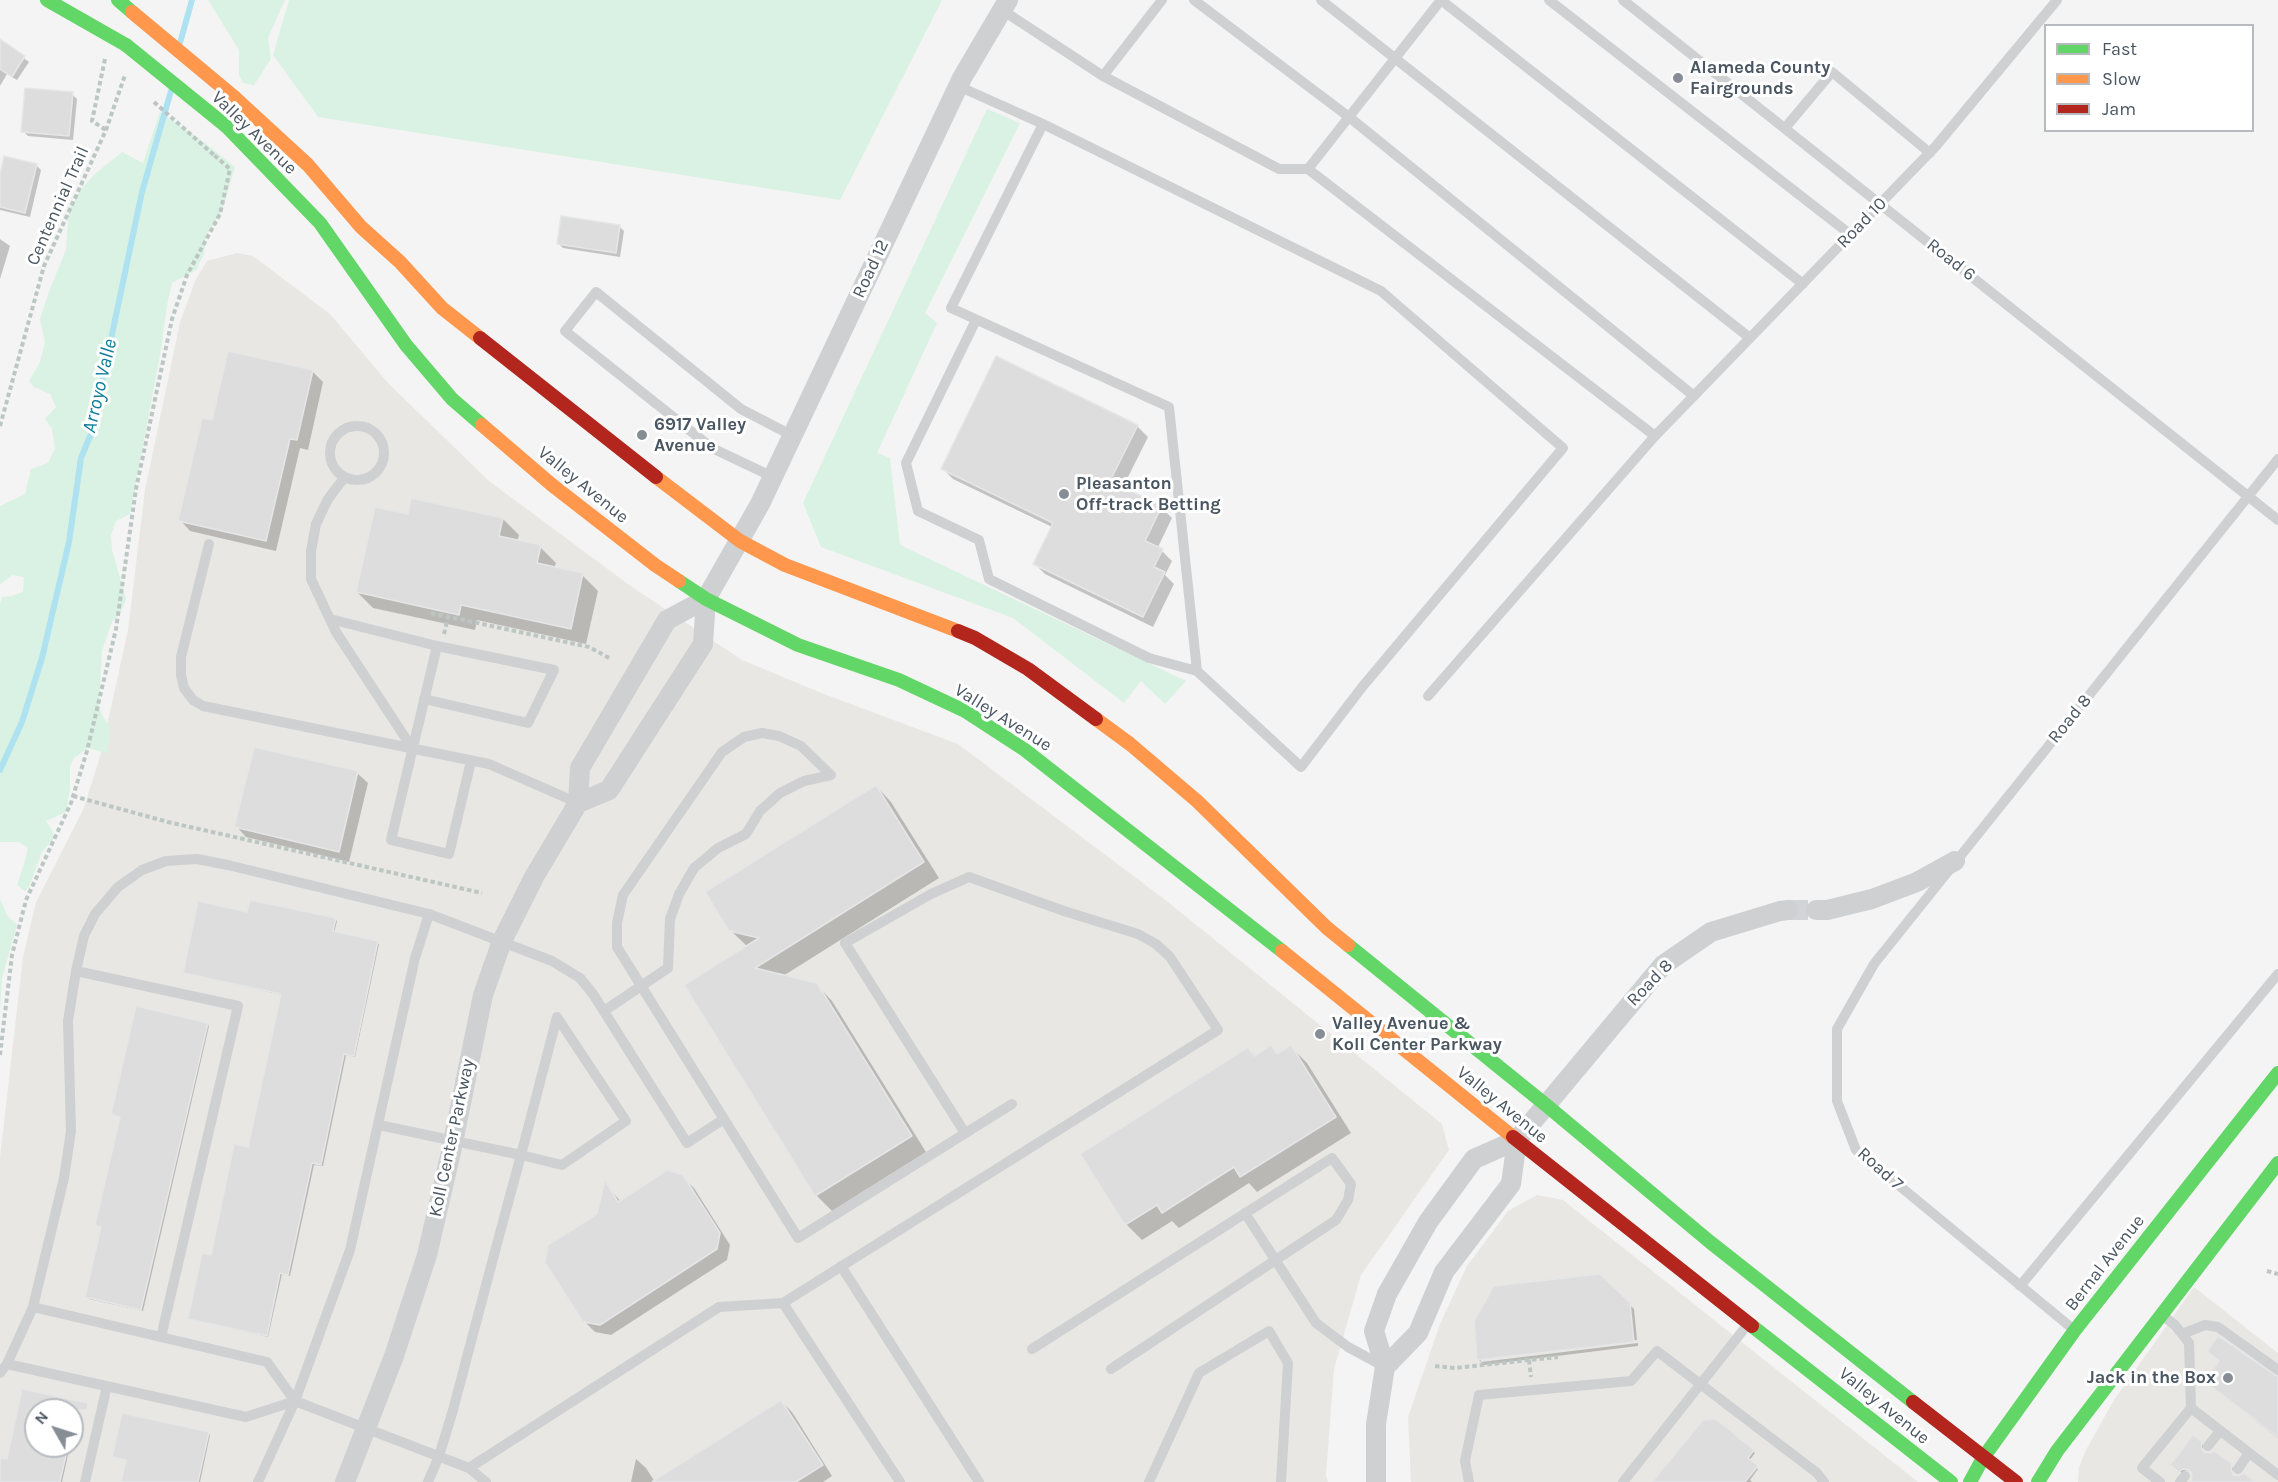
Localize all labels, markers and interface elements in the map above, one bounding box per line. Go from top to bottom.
legend [2044,24,2254,132]
text: Fast [2102,38,2137,60]
place label: Alameda County Fairgrounds [1690,57,1830,100]
text: Slow [2102,68,2141,90]
marker: Alameda County Fairgrounds [1671,71,1685,85]
street label: Valley Avenue [207,87,301,179]
text: Jam [2102,98,2136,120]
street label: Centennial Trail [22,143,94,269]
street label: Road 10 [1833,193,1891,253]
street label: Road 6 [1922,234,1980,286]
street label: Road 12 [848,236,894,302]
water label: Arroyo Valle [78,337,122,435]
place label: 6917 Valley Avenue [654,414,746,456]
marker: 6917 Valley Avenue [635,428,649,442]
street label: Valley Avenue [533,442,633,528]
place label: Pleasanton Off-track Betting [1076,473,1221,516]
marker: Pleasanton Off-track Betting [1057,487,1071,501]
street label: Valley Avenue [950,680,1056,756]
street label: Road 8 [2044,690,2096,748]
street label: Road 8 [1623,955,1677,1011]
place label: Valley Avenue & Koll Center Parkway [1332,1013,1502,1056]
marker: Valley Avenue & Koll Center Parkway [1313,1027,1327,1041]
street label: Koll Center Parkway [425,1057,479,1219]
street label: Valley Avenue [1452,1062,1552,1148]
street label: Road 7 [1853,1143,1907,1195]
street label: Bernal Avenue [2061,1211,2149,1315]
street label: Valley Avenue [1834,1363,1934,1449]
place label: Jack in the Box [2087,1367,2216,1389]
marker: Jack in the Box [2221,1371,2235,1385]
north arrow [24,1398,84,1458]
text: N [30,1407,52,1428]

